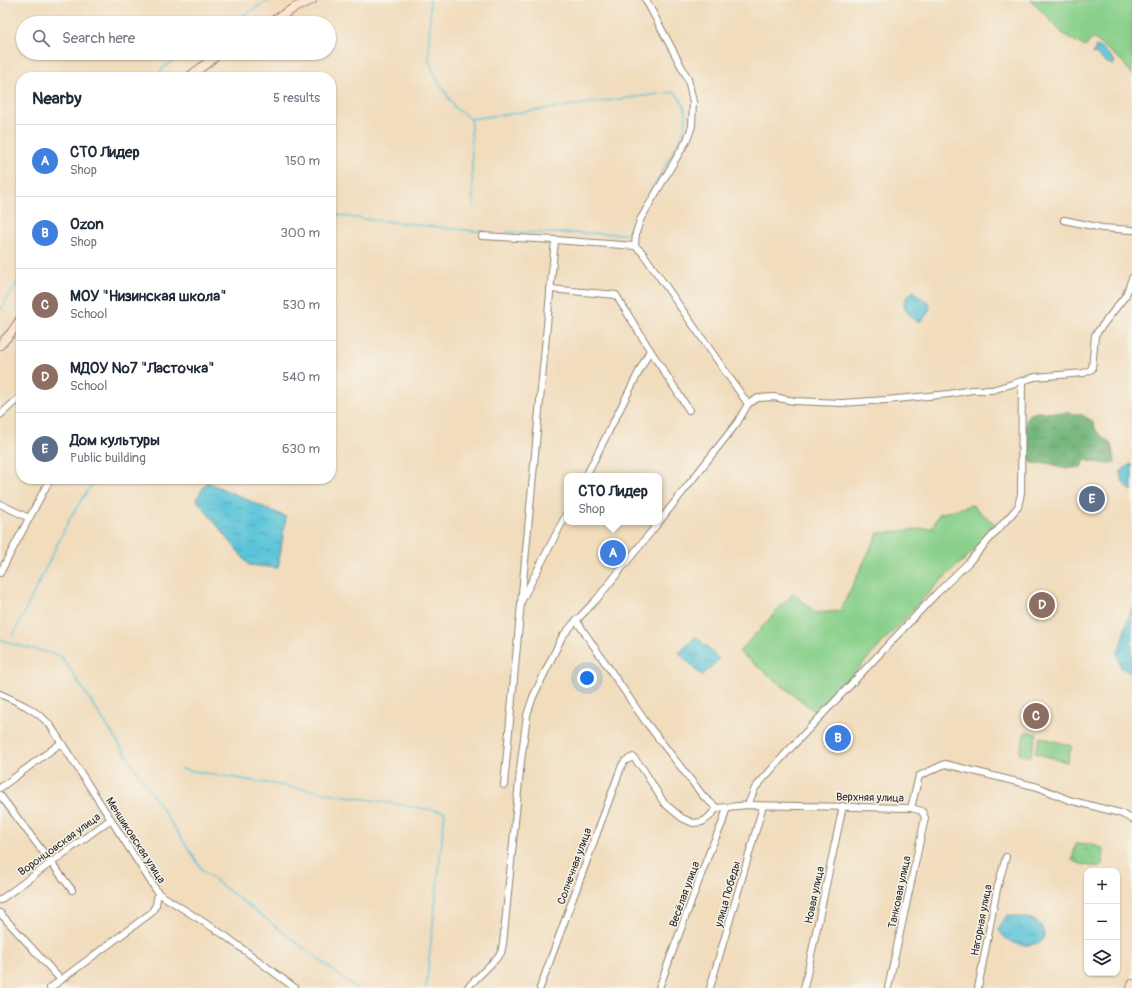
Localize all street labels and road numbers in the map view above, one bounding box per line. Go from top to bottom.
street label: Верхняя улица [836,790,904,805]
street label: Меншиковская улица [103,795,168,886]
street label: Воронцовская улица [16,810,103,879]
street label: Солнечная улица [555,826,594,906]
street label: Танковая улица [885,855,914,930]
street label: Весёлая улица [667,860,702,929]
street label: улица Победы [712,860,743,929]
street label: Новая улица [802,865,827,925]
street label: Нагорная улица [968,883,995,957]

